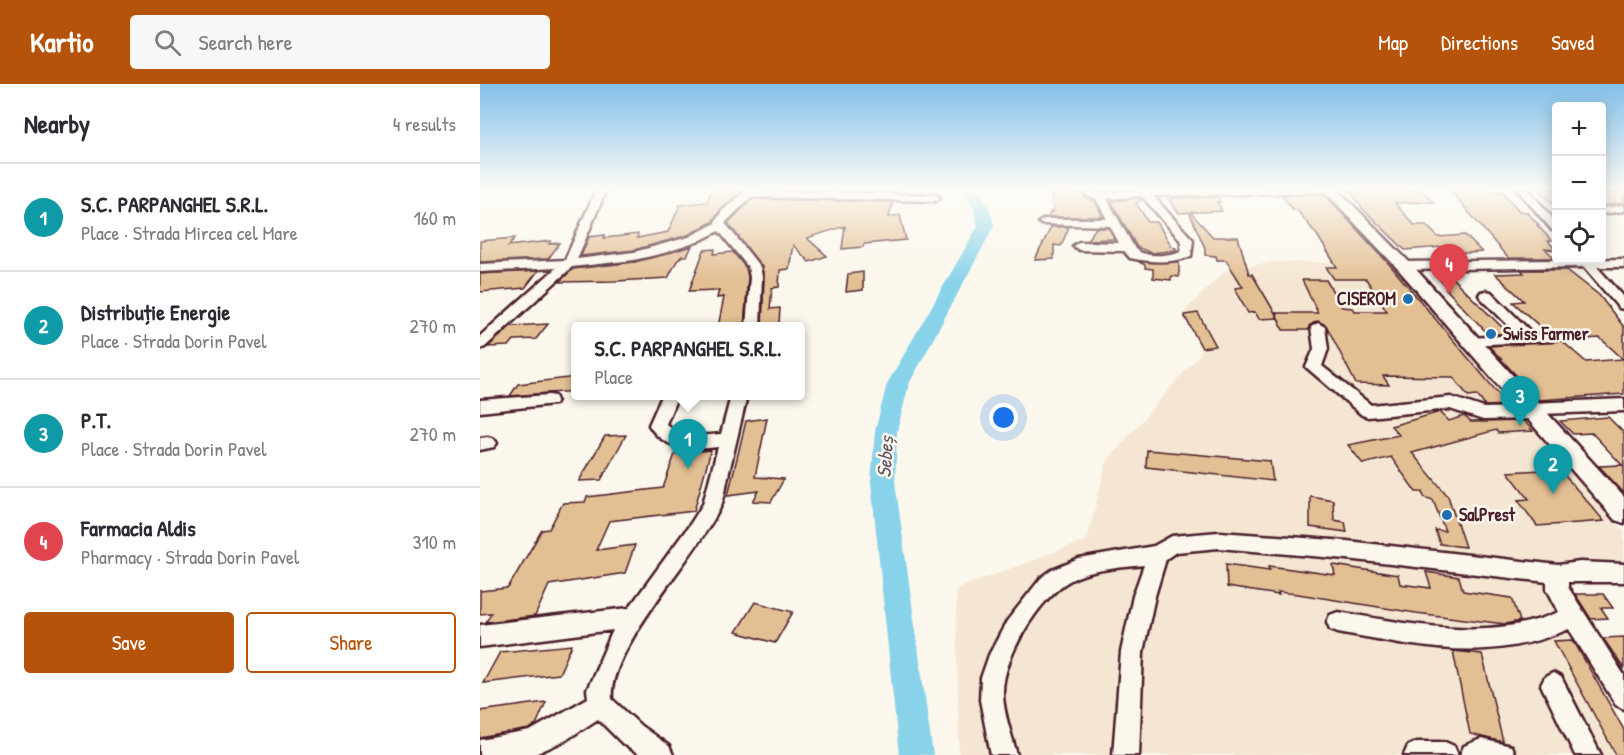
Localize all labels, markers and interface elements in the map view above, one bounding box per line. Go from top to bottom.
search box [130,15,550,69]
text: Kartio [30,23,94,61]
icon: search [151,26,184,59]
text: Search here [199,27,293,57]
text: Map [1378,28,1408,57]
text: Directions [1441,28,1518,57]
text: Saved [1551,28,1594,57]
map controls [1552,102,1606,264]
button: + [1552,102,1606,156]
text: Nearby [24,106,90,141]
text: 4 results [393,110,456,137]
button: − [1552,156,1606,210]
text: S.C. PARPANGHEL S.R.L. [81,189,268,219]
text: 1 [40,204,47,231]
text: 160 m [414,204,456,231]
button: locate [1552,210,1606,264]
text: Place · Strada Mircea cel Mare [81,219,298,246]
pin: 4 [1430,244,1468,294]
place label: CISEROM [1337,286,1396,311]
marker: CISEROM [1401,292,1415,306]
text: Distribuție Energie [81,297,230,327]
text: 2 [39,312,48,339]
text: 270 m [410,312,456,339]
place label: Swiss Farmer [1503,321,1589,346]
popup [571,322,805,400]
text: Place · Strada Dorin Pavel [81,327,267,354]
marker: Swiss Farmer [1484,327,1498,341]
text: S.C. PARPANGHEL S.R.L. [594,333,782,363]
text: Place [594,363,633,390]
pin: 3 [1500,376,1540,426]
your location [989,403,1018,432]
text: P.T. [81,405,111,435]
text: 3 [39,420,48,447]
text: 270 m [410,420,456,447]
pin: 1 [668,420,708,469]
water label: Sebeș [870,433,900,478]
text: Place · Strada Dorin Pavel [81,435,267,462]
pin: 2 [1534,444,1572,494]
place label: SalPrest [1459,502,1516,527]
marker: SalPrest [1440,508,1454,522]
text: Farmacia Aldis [81,513,196,543]
text: 4 [40,528,47,555]
text: 310 m [413,528,456,555]
text: Pharmacy · Strada Dorin Pavel [81,543,299,570]
button: Save [24,612,234,673]
button: Share [246,612,456,673]

